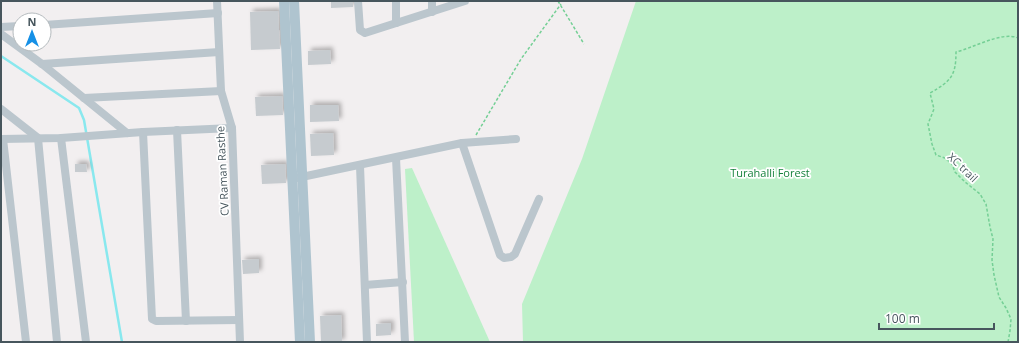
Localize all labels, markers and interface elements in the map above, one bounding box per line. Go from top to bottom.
north arrow [12,12,52,52]
text: N [28,14,36,29]
street label: CV Raman Rasthe [212,126,232,216]
street label: XC trail [945,149,981,185]
park label: Turahalli Forest [730,165,810,180]
scale bar [879,305,994,331]
text: 100 m [885,310,920,327]

